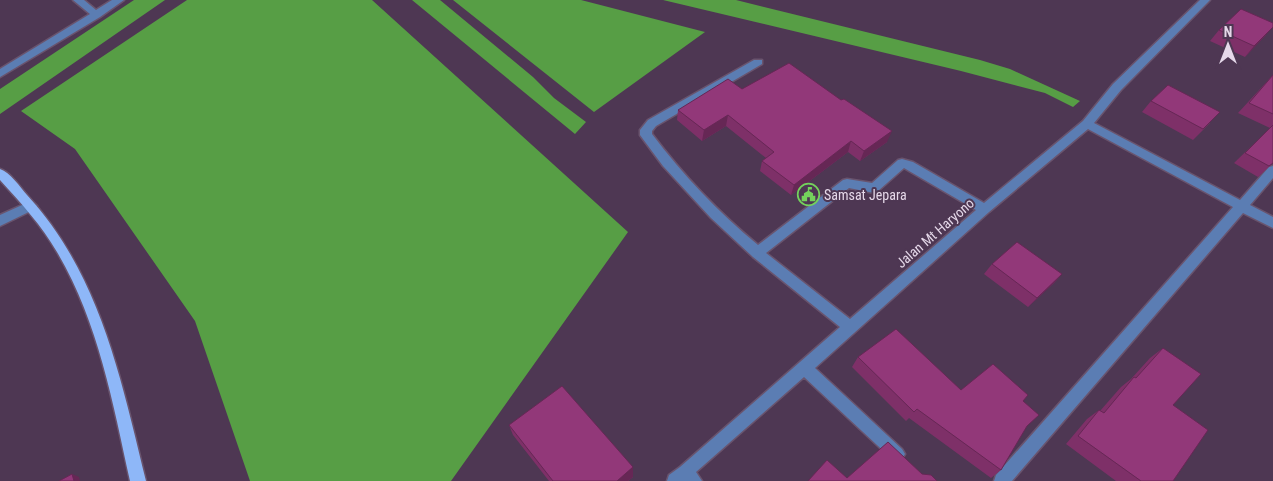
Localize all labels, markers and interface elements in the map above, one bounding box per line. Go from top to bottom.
north arrow [1203,20,1253,70]
text: N [1224,24,1232,40]
public building icon: Samsat Jepara [796,183,820,207]
place label: Samsat Jepara [824,187,907,203]
street label: Jalan Mt Haryono [893,195,977,271]

